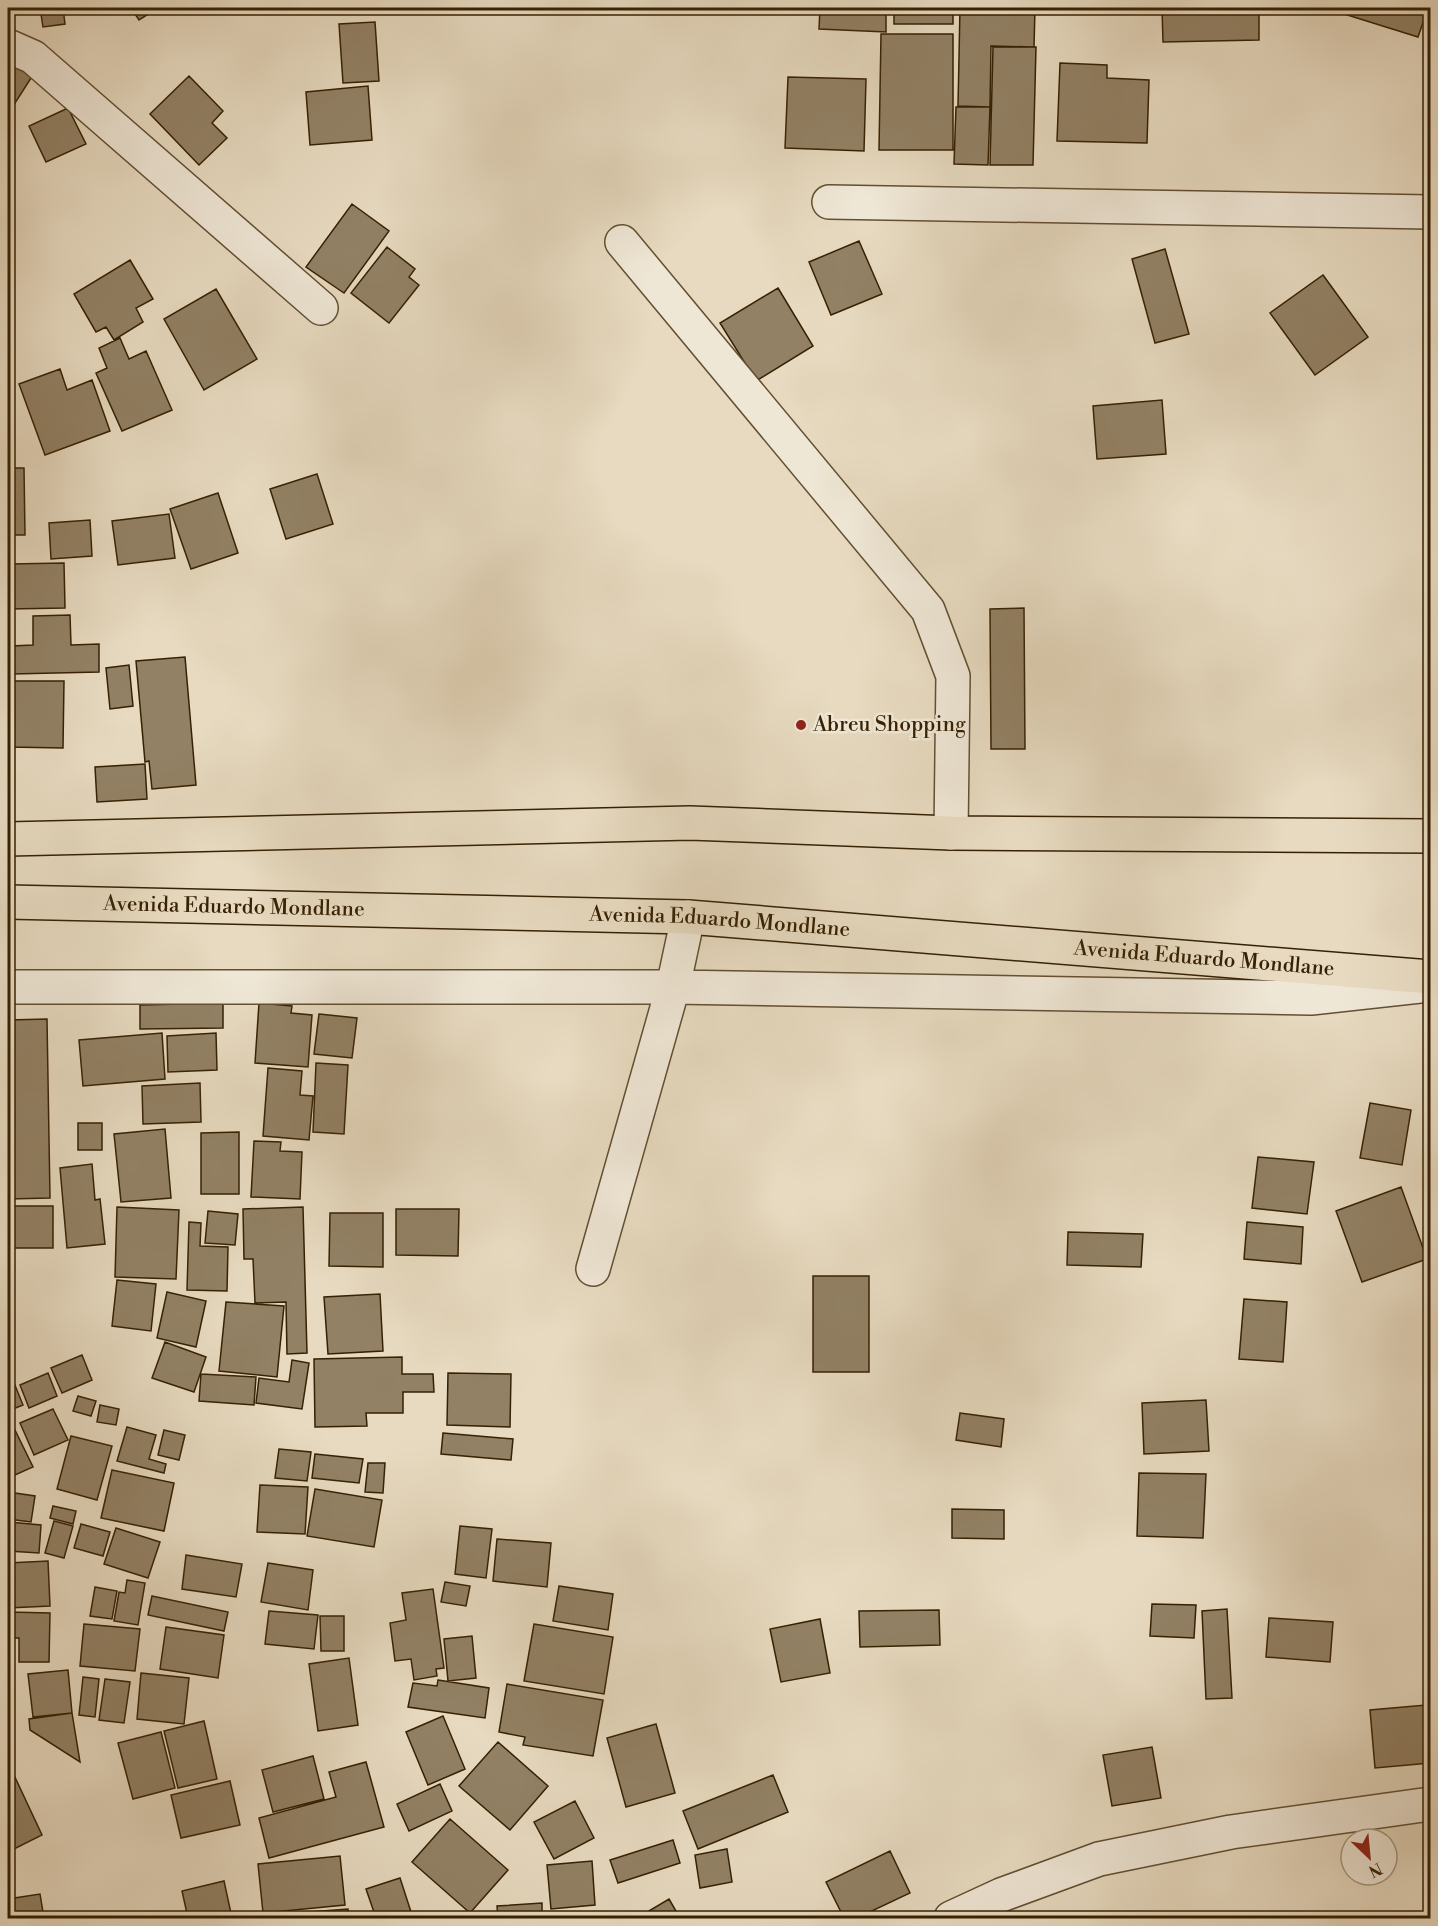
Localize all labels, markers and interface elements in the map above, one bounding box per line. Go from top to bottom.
place label: Abreu Shopping [812,712,966,738]
marker: Abreu Shopping [794,718,808,732]
street label: Avenida Eduardo Mondlane [102,891,365,923]
street label: Avenida Eduardo Mondlane [588,902,851,943]
street label: Avenida Eduardo Mondlane [1072,935,1335,982]
north arrow [1339,1827,1399,1887]
text: N [1365,1858,1385,1881]

